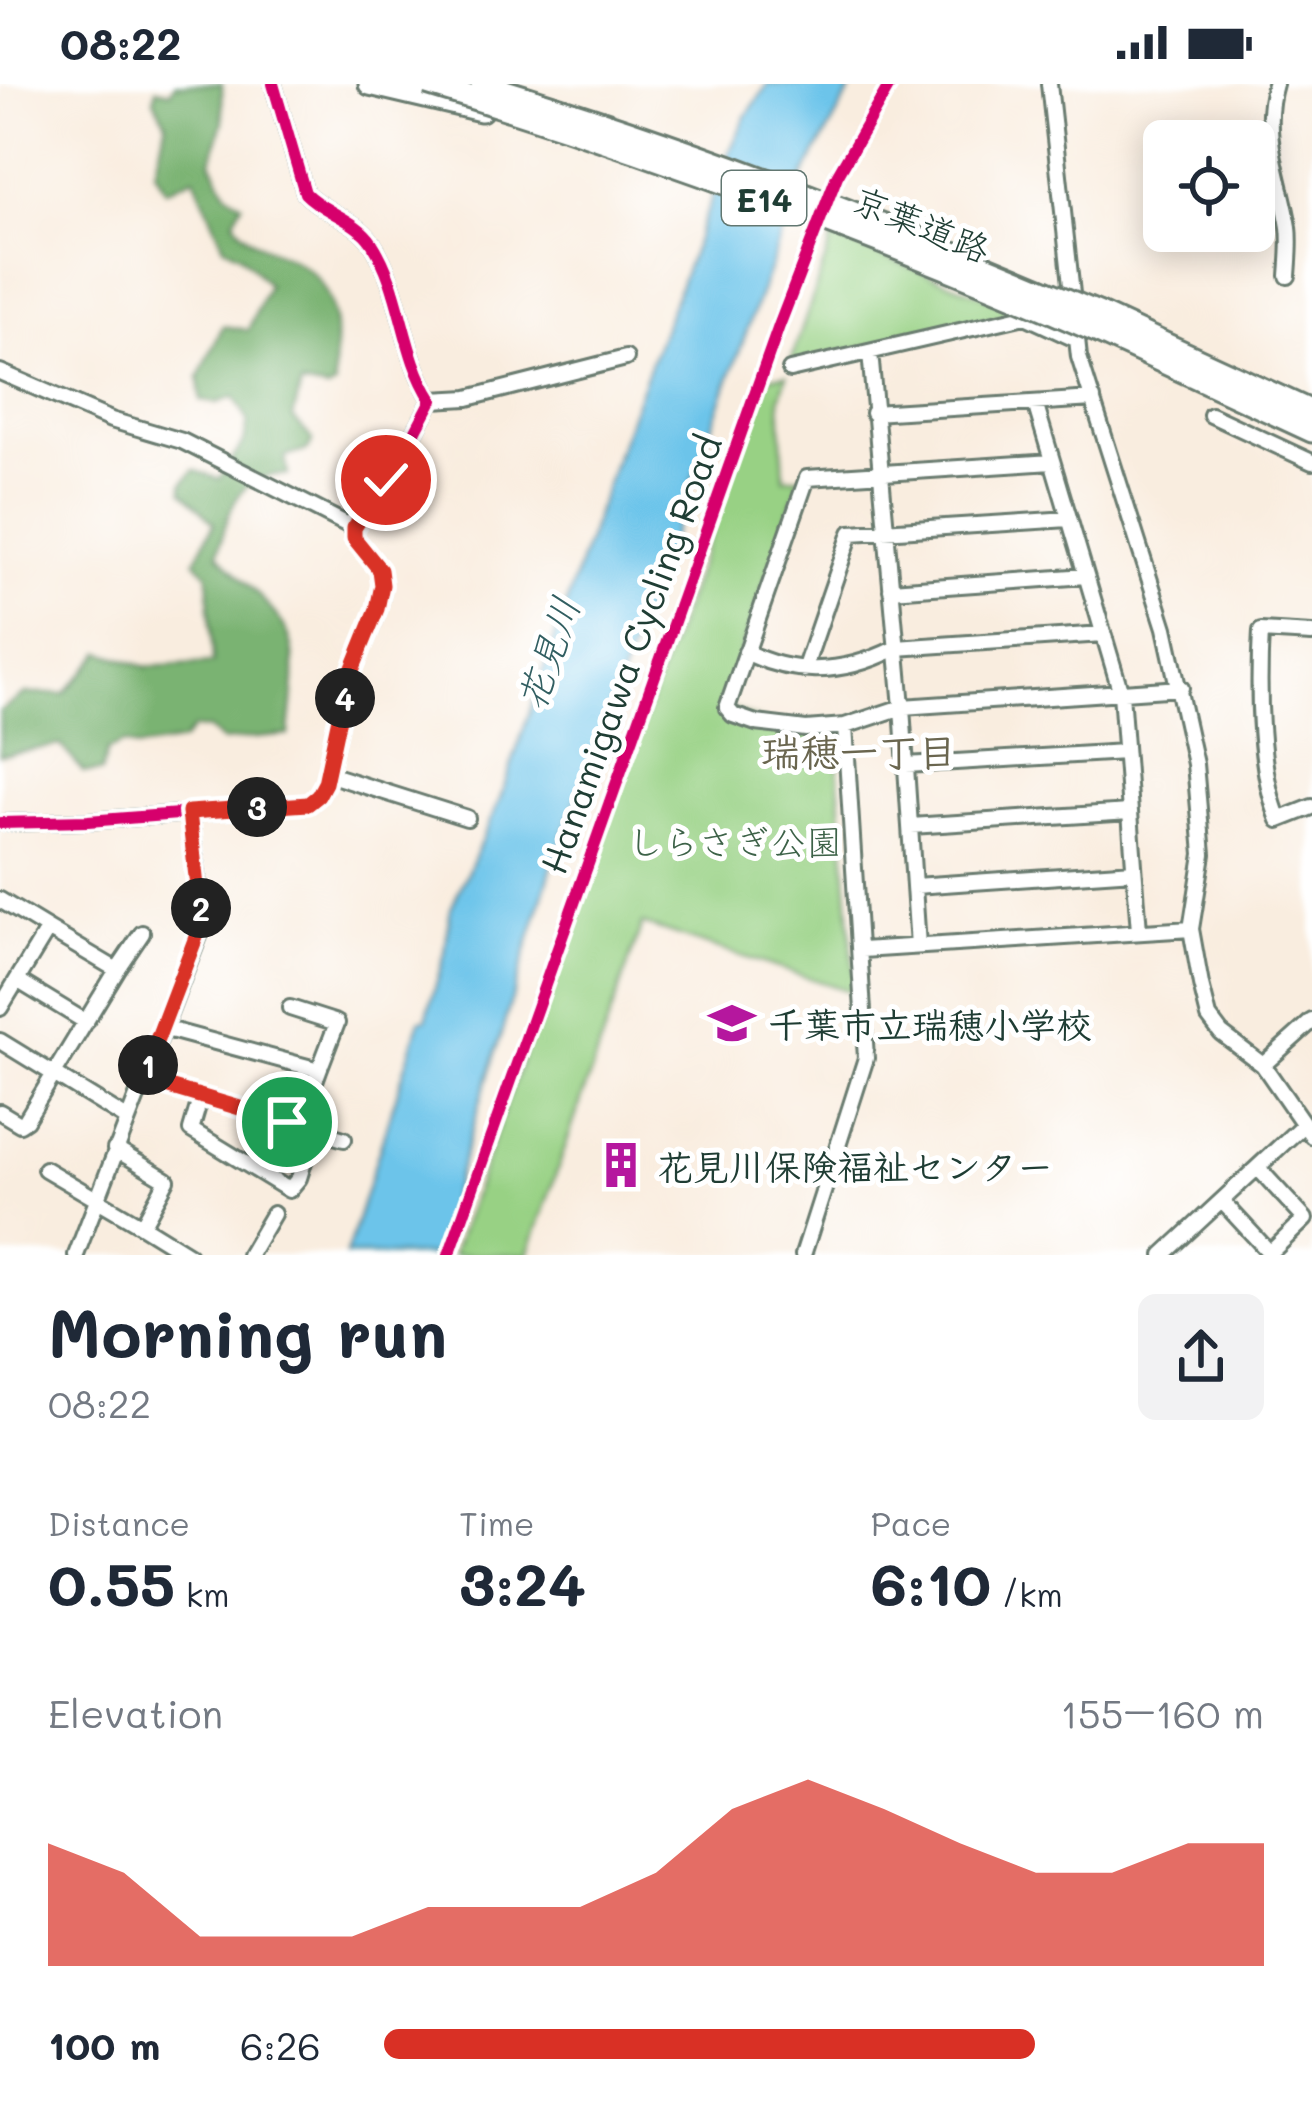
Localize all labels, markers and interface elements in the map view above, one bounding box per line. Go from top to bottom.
text: 08:22 [60,13,181,71]
map controls [1143,120,1275,252]
button: locate [1143,120,1275,252]
road number: E14 [722,171,806,225]
street label: 京葉道路 [846,174,998,272]
street label: Hanamigawa Cycling Road [529,428,732,880]
pin [335,429,437,531]
icon: check [353,447,419,513]
water label: 花見川 [504,589,590,717]
pin: 4 [315,668,375,728]
text: 4 [335,676,355,719]
district label: 瑞穂一丁目 [761,725,957,776]
pin: 3 [227,777,287,837]
text: 3 [247,785,267,828]
park label: しらさぎ公園 [628,817,842,864]
pin: 2 [171,878,231,938]
text: 2 [192,886,210,929]
school or university icon: 千葉市立瑞穂小学校 [707,998,757,1048]
place label: 千葉市立瑞穂小学校 [768,1000,1092,1047]
pin: 1 [118,1035,178,1095]
text: 1 [141,1043,155,1086]
pin [236,1071,338,1173]
icon: arrive [254,1089,320,1155]
building icon: 花見川保険福祉センター [596,1140,646,1190]
place label: 花見川保険福祉センター [657,1142,1053,1189]
text: Morning run [48,1289,447,1375]
button: share [1138,1294,1264,1420]
text: 08:22 [48,1377,151,1428]
text: Distance [48,1501,190,1544]
text: Time [459,1501,535,1544]
text: Pace [871,1501,951,1544]
text: 0.55 [48,1544,175,1622]
text: 3:24 [459,1544,586,1622]
text: 6:10 [871,1544,991,1622]
text: km [175,1572,230,1615]
text: /km [991,1572,1063,1615]
text: Elevation [48,1687,223,1738]
text: 155–160 m [1061,1687,1264,1738]
text: 100 m [48,2019,160,2070]
text: 6:26 [240,2019,321,2070]

